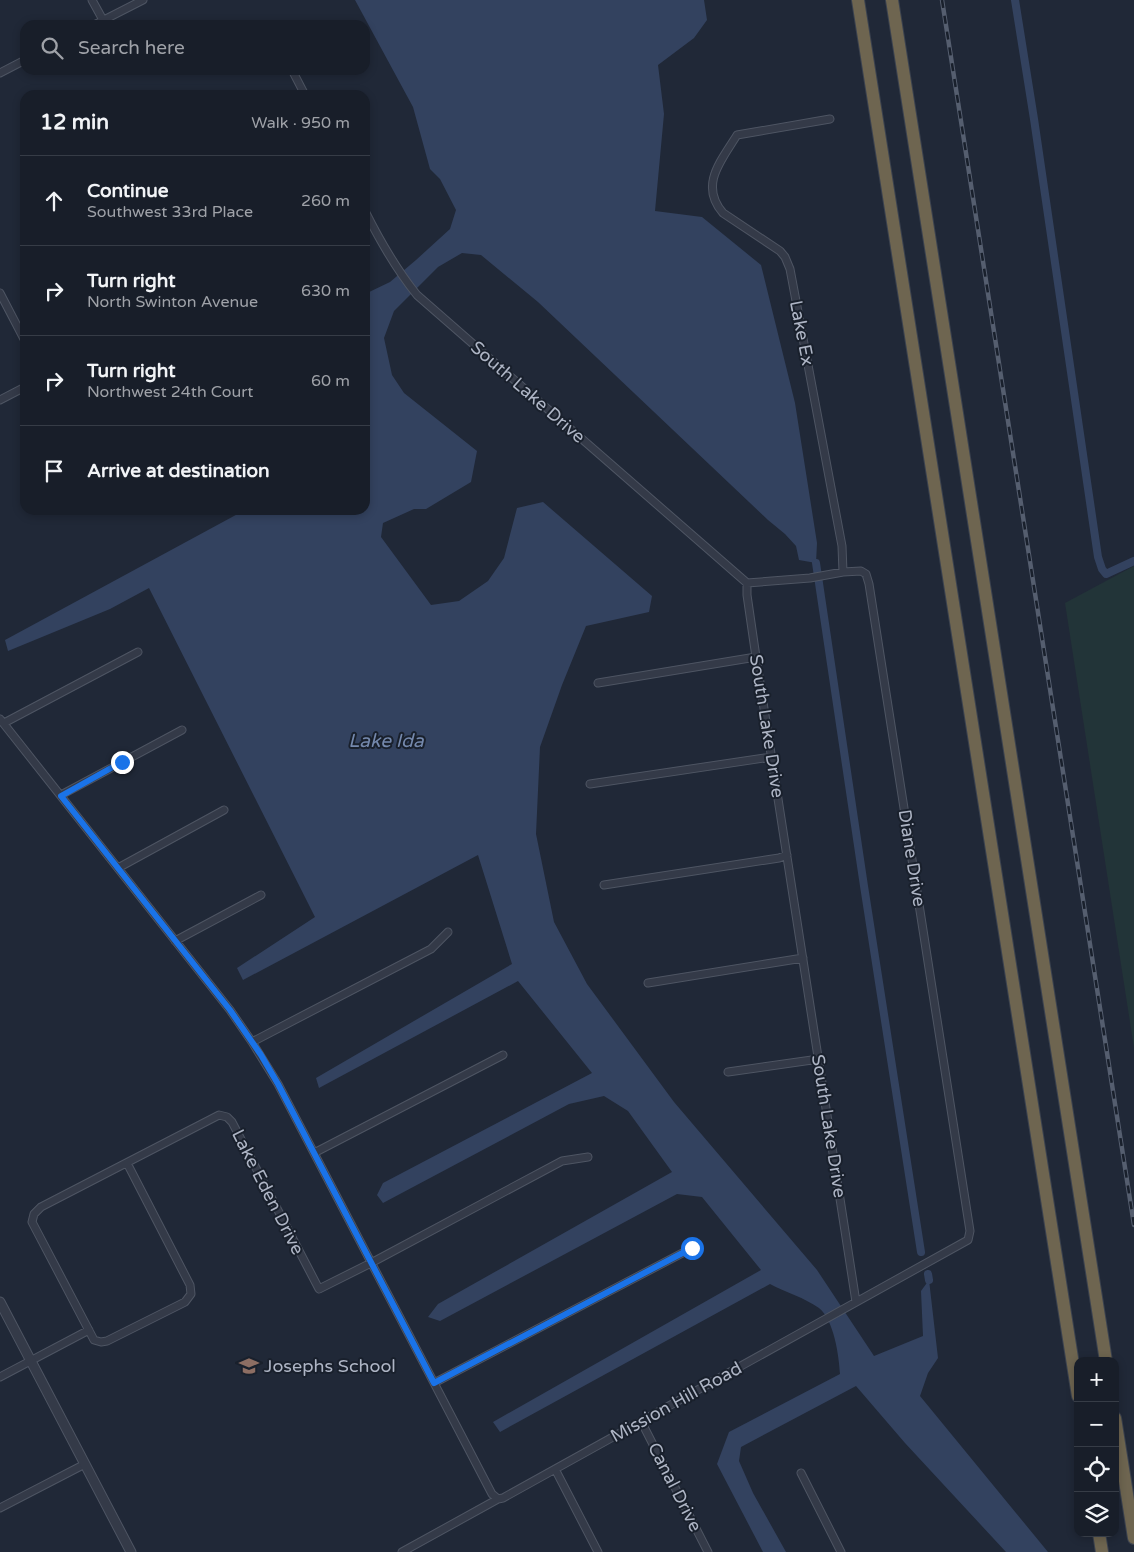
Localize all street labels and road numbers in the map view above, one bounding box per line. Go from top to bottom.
street label: Lake Ex [785,298,819,368]
street label: South Lake Drive [466,336,590,448]
street label: South Lake Drive [745,653,789,799]
street label: Diane Drive [893,808,931,908]
street label: South Lake Drive [807,1053,851,1199]
street label: Lake Eden Drive [227,1126,309,1258]
street label: Mission Hill Road [606,1357,746,1447]
street label: Canal Drive [643,1439,707,1535]

